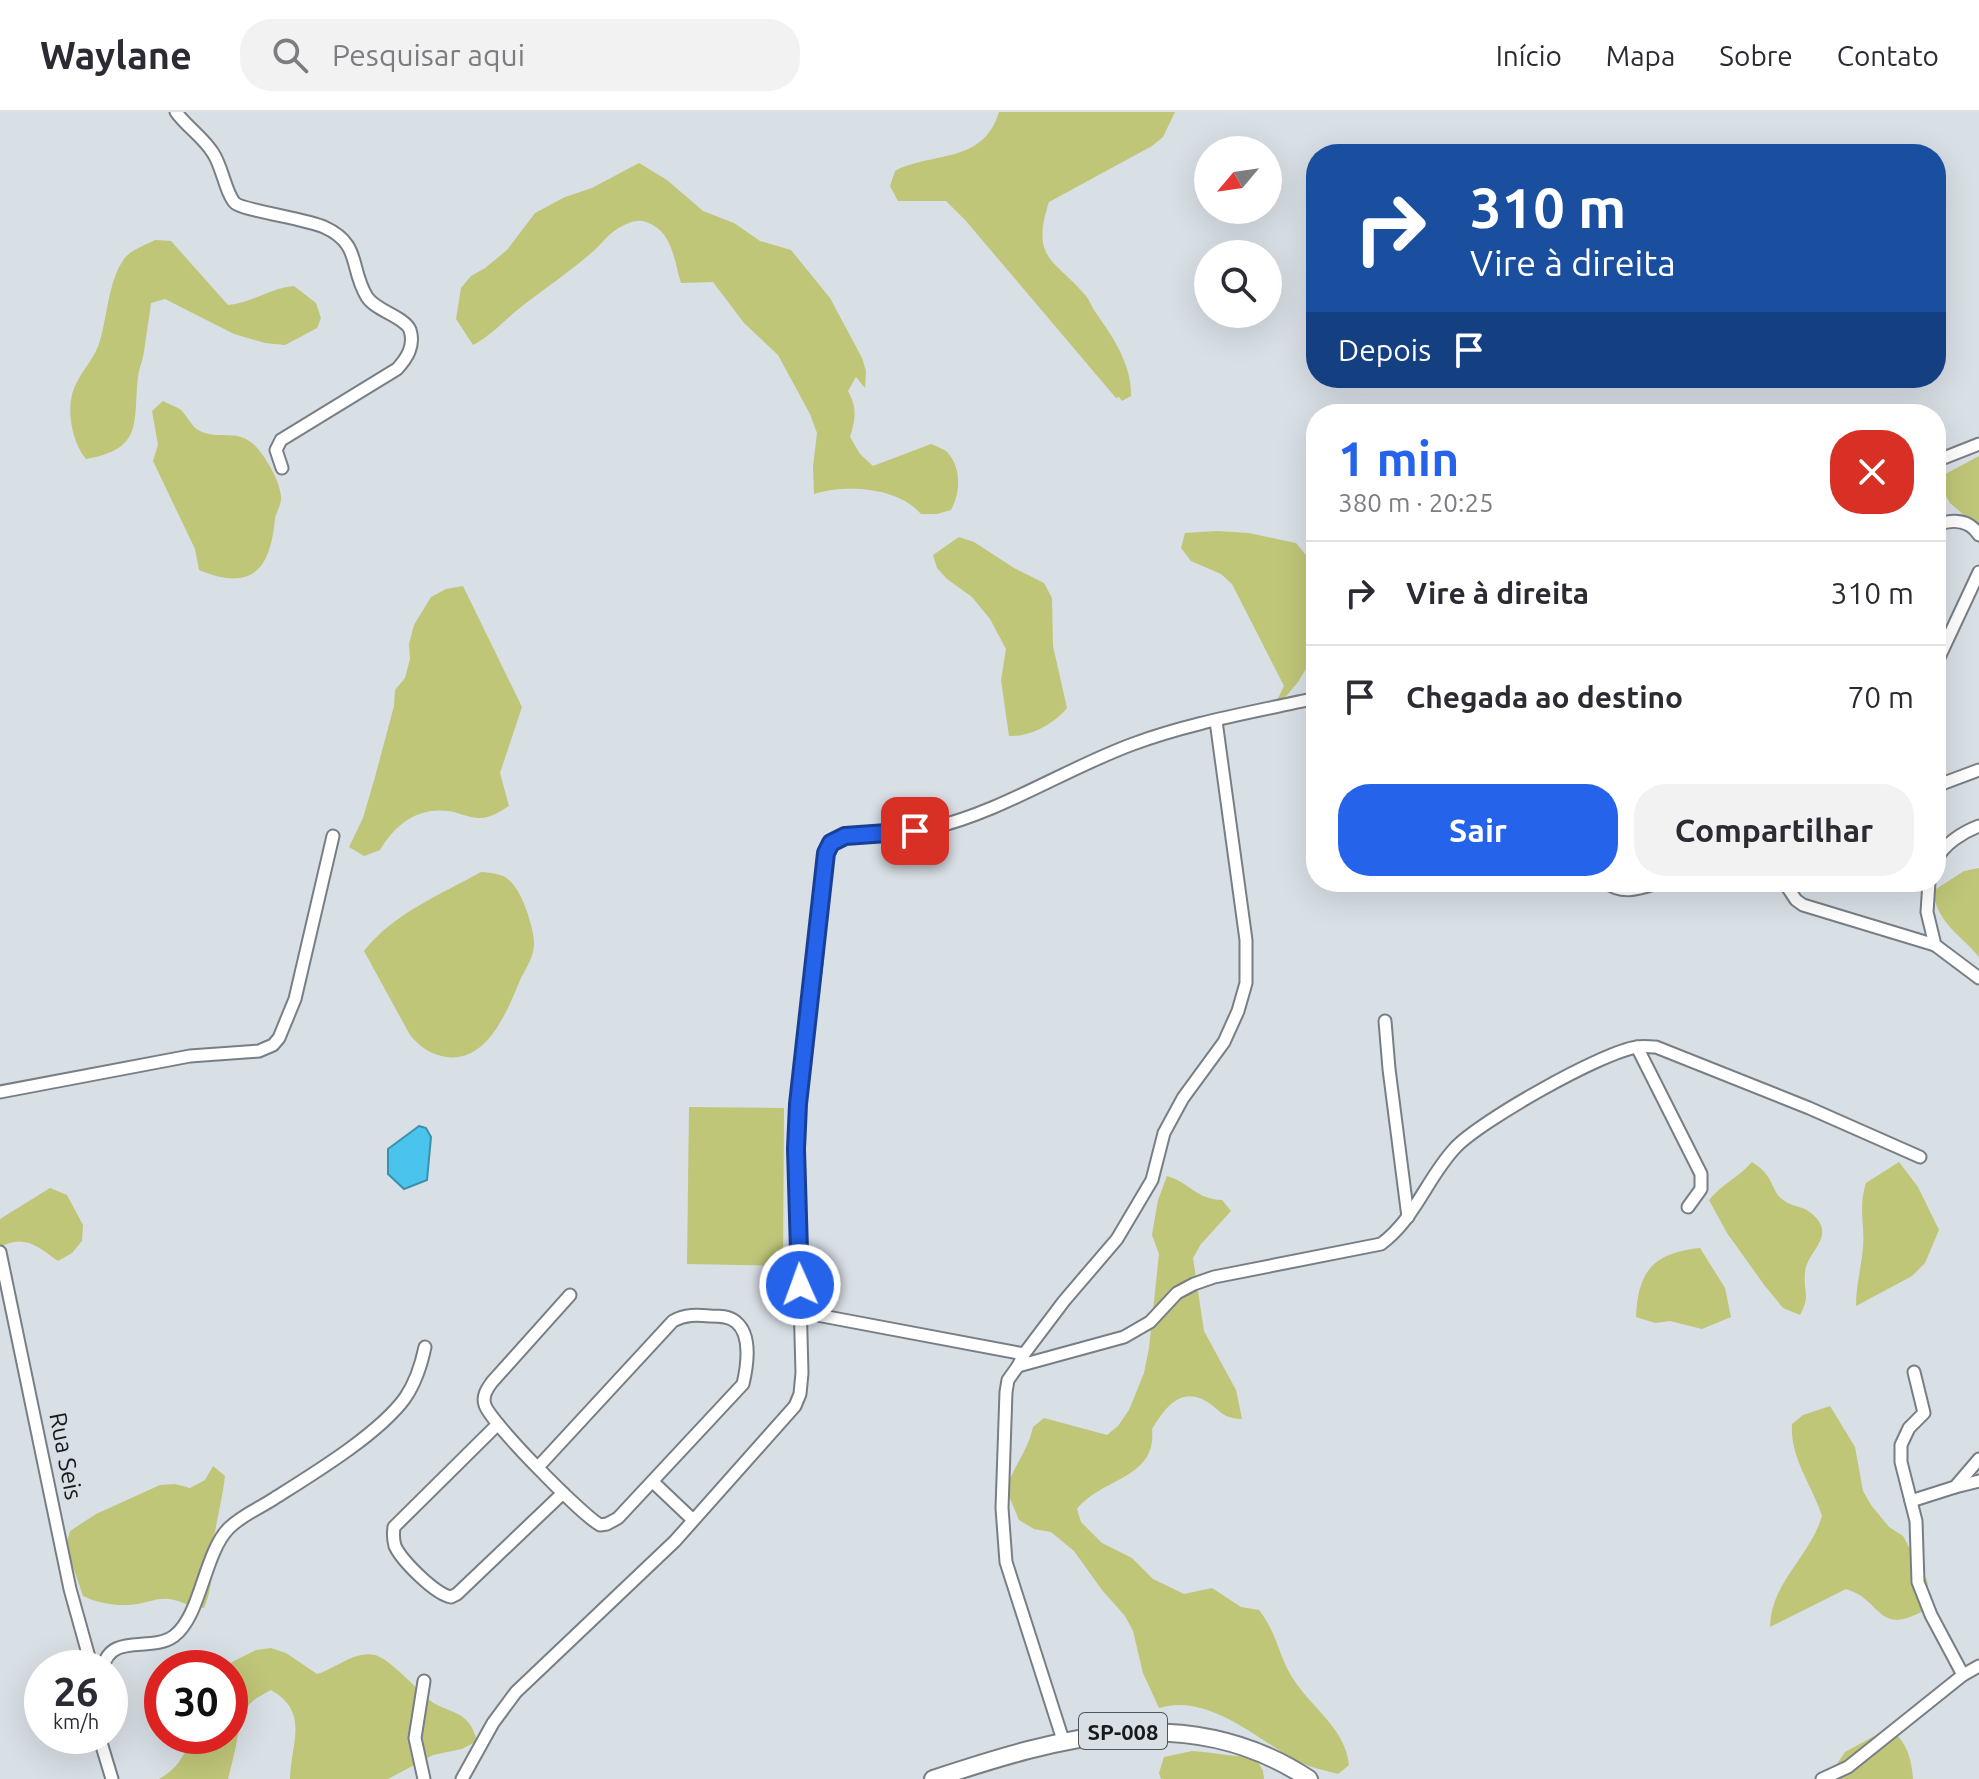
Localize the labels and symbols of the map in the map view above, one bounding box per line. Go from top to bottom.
north arrow [1194,136,1282,224]
pin [881,797,949,865]
position arrow [758,1243,842,1327]
street label: Rua Seis [44,1410,88,1502]
speed limit sign: 30 [144,1650,248,1754]
road number: SP-008 [1079,1713,1167,1749]

